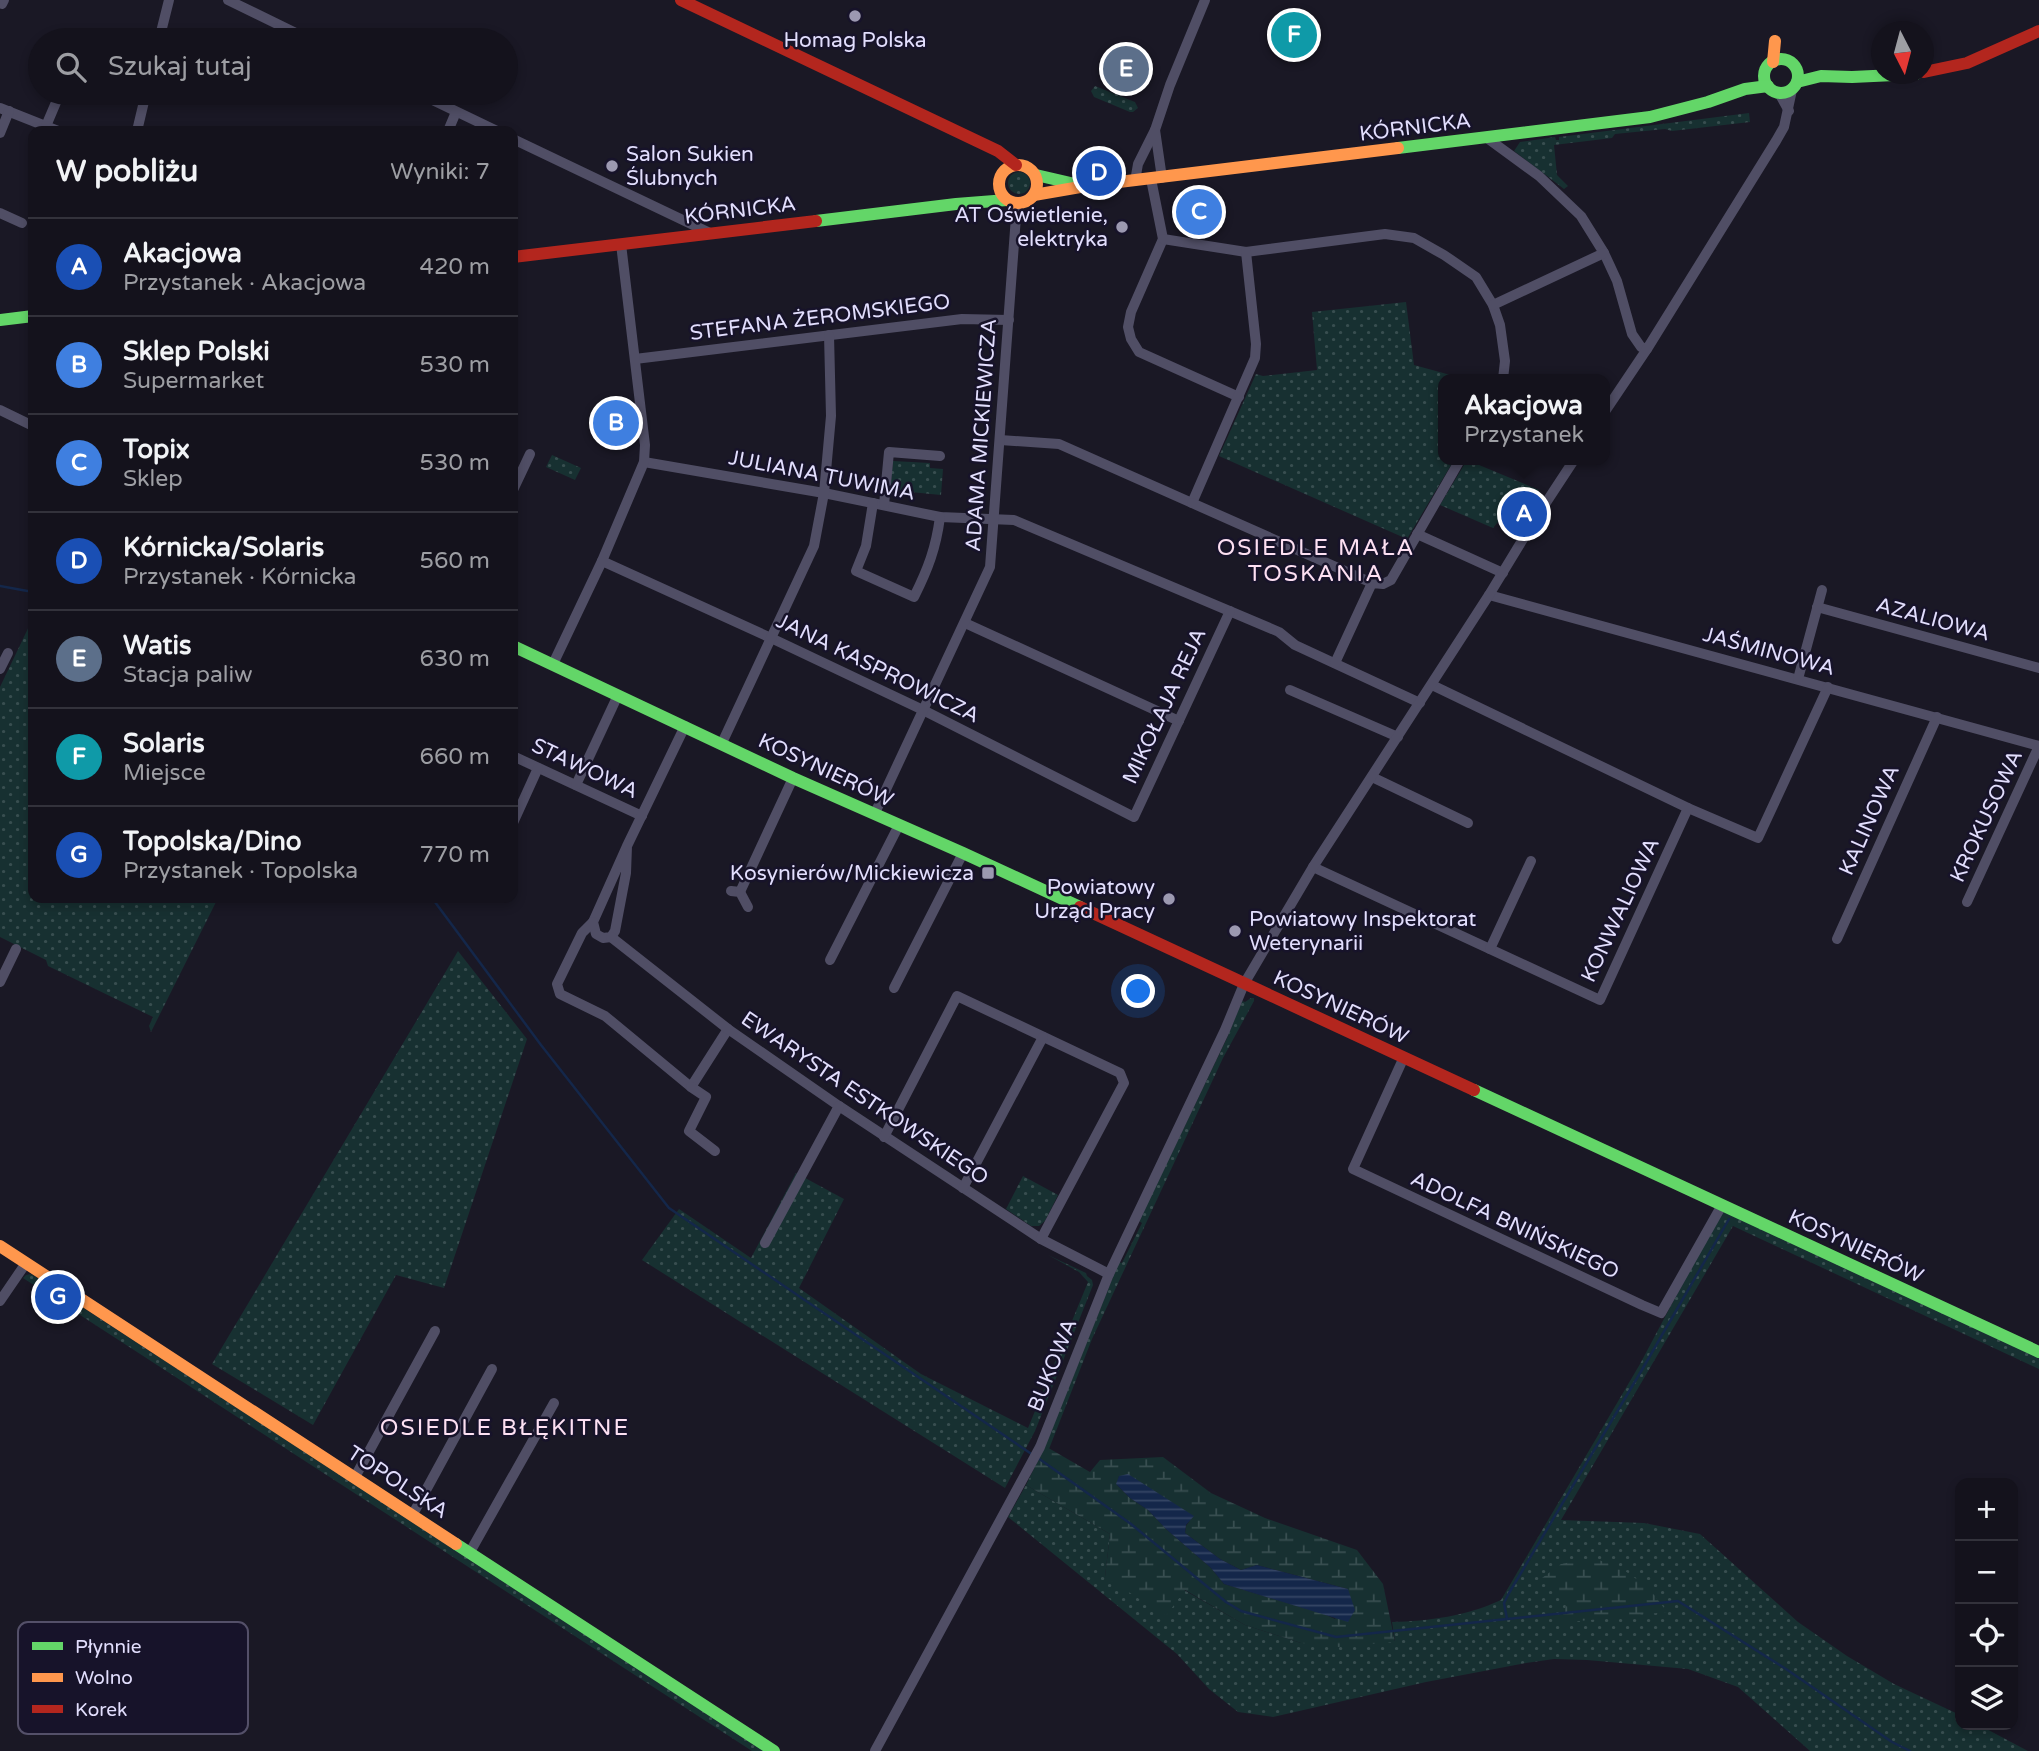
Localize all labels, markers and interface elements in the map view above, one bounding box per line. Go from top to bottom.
marker: Homag Polska [847,8,863,24]
pin: F [1271,9,1317,61]
north arrow [1871,21,1934,84]
search box [28,28,518,105]
place label: Homag Polska [783,28,927,53]
pin: E [1103,43,1149,95]
icon: search [52,48,90,86]
text: Szukaj tutaj [108,51,252,82]
street label: KÓRNICKA [1358,108,1472,147]
place label: Salon Sukien Ślubnych [626,142,754,191]
pin: D [1076,147,1122,199]
text: W pobliżu [56,153,198,190]
text: Wyniki: 7 [390,158,490,186]
marker: Salon Sukien Ślubnych [604,158,620,174]
pin: C [1176,186,1222,238]
street label: KÓRNICKA [683,191,797,230]
place label: AT Oświetlenie, elektryka [954,203,1108,252]
marker: AT Oświetlenie, elektryka [1114,219,1130,235]
text: Akacjowa [123,238,242,269]
text: A [70,253,88,281]
text: 420 m [420,253,490,281]
text: Przystanek · Akacjowa [123,269,366,297]
street label: STEFANA ŻEROMSKIEGO [689,289,952,346]
street label: ADAMA MICKIEWICZA [961,318,1002,552]
text: Sklep Polski [123,336,270,367]
text: B [71,351,87,379]
text: 530 m [420,351,490,379]
text: Supermarket [123,367,264,395]
popup [1438,374,1610,465]
text: Akacjowa [1464,390,1583,421]
pin: B [593,397,639,449]
text: Przystanek [1464,421,1584,449]
text: Topix [123,434,190,465]
street label: JULIANA TUWIMA [727,445,917,506]
text: C [71,449,87,477]
text: 530 m [420,449,490,477]
text: Sklep [123,465,183,493]
pin: A [1501,488,1547,540]
text: Kórnicka/Solaris [123,532,324,563]
district label: OSIEDLE MAŁA TOSKANIA [1217,534,1415,588]
text: D [70,547,88,575]
text: 560 m [420,547,490,575]
text: Przystanek · Kórnicka [123,563,356,591]
street label: AZALIOWA [1873,592,1992,647]
street label: JANA KASPROWICZA [772,608,983,728]
street label: JAŚMINOWA [1700,622,1838,681]
street label: MIKOŁAJA REJA [1117,624,1211,788]
text: Watis [123,630,191,661]
text: E [72,645,86,673]
text: 630 m [420,645,490,673]
text: Stacja paliw [123,661,253,689]
text: Solaris [123,728,205,759]
street label: KOSYNIERÓW [754,728,897,813]
street label: STAWOWA [528,733,642,804]
text: F [72,743,86,771]
text: 660 m [420,743,490,771]
street label: KROKUSOWA [1945,746,2028,886]
text: Miejsce [123,759,206,787]
street label: KALINOWA [1834,761,1905,879]
text: Topolska/Dino [123,826,302,857]
street label: KONWALIOWA [1576,834,1665,986]
text: G [70,841,88,869]
text: 770 m [420,841,490,869]
text: Przystanek · Topolska [123,857,358,885]
place label: Kosynierów/Mickiewicza [730,861,974,886]
marker: Kosynierów/Mickiewicza [980,865,996,881]
place label: Powiatowy Urząd Pracy [1034,875,1155,924]
marker: Powiatowy Urząd Pracy [1161,891,1177,907]
place label: Powiatowy Inspektorat Weterynarii [1249,907,1476,956]
marker: Powiatowy Inspektorat Weterynarii [1227,923,1243,939]
street label: KOSYNIERÓW [1269,965,1412,1050]
your location [1121,974,1155,1008]
street label: EWARYSTA ESTKOWSKIEGO [736,1006,993,1191]
street label: ADOLFA BNIŃSKIEGO [1407,1166,1623,1285]
street label: KOSYNIERÓW [1784,1204,1927,1289]
pin: G [35,1271,81,1323]
street label: BUKOWA [1023,1315,1082,1415]
district label: OSIEDLE BŁĘKITNE [380,1414,630,1442]
street label: TOPOLSKA [343,1441,453,1524]
map controls [1955,1478,2018,1730]
button: + [1955,1478,2018,1541]
button: − [1955,1541,2018,1604]
button: locate [1955,1604,2018,1667]
legend [18,1622,248,1734]
text: Płynnie [75,1636,142,1658]
text: Wolno [75,1667,133,1689]
button: layers [1955,1667,2018,1730]
text: Korek [75,1699,127,1721]

